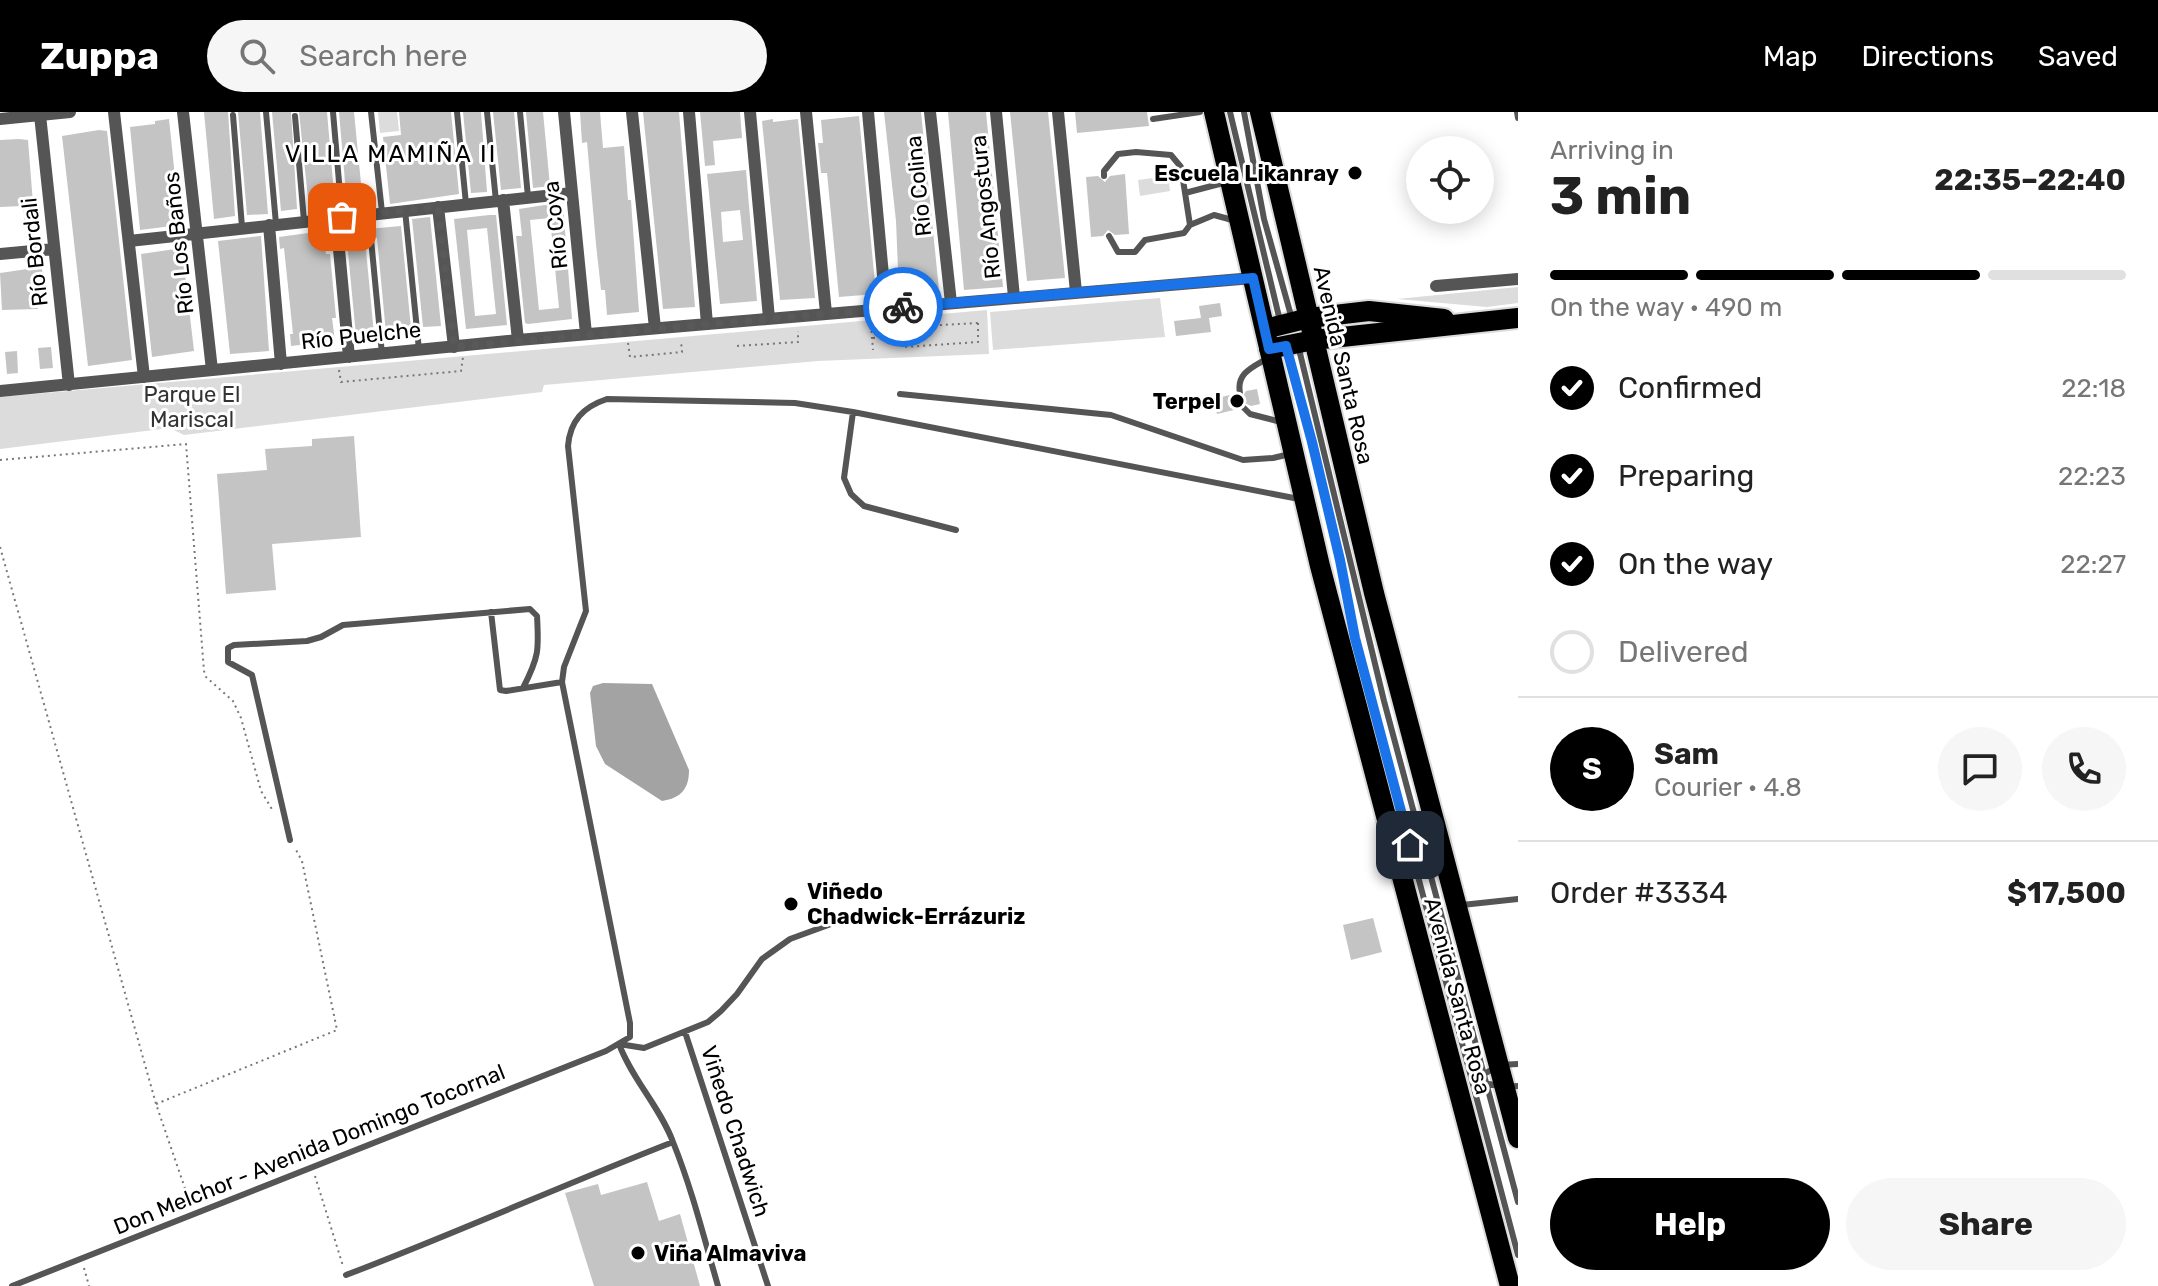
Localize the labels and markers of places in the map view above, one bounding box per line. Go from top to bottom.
place label: Escuela Likanray [1154,160,1339,187]
marker: Escuela Likanray [1346,164,1364,182]
pin [308,183,376,251]
place label: Terpel [1153,388,1221,415]
marker: Terpel [1228,392,1246,410]
pin [1376,811,1444,879]
place label: Viñedo Chadwick-Errázuriz [807,878,1025,930]
marker: Viñedo Chadwick-Errázuriz [782,895,800,913]
place label: Viña Almaviva [654,1240,806,1267]
marker: Viña Almaviva [629,1244,647,1262]

